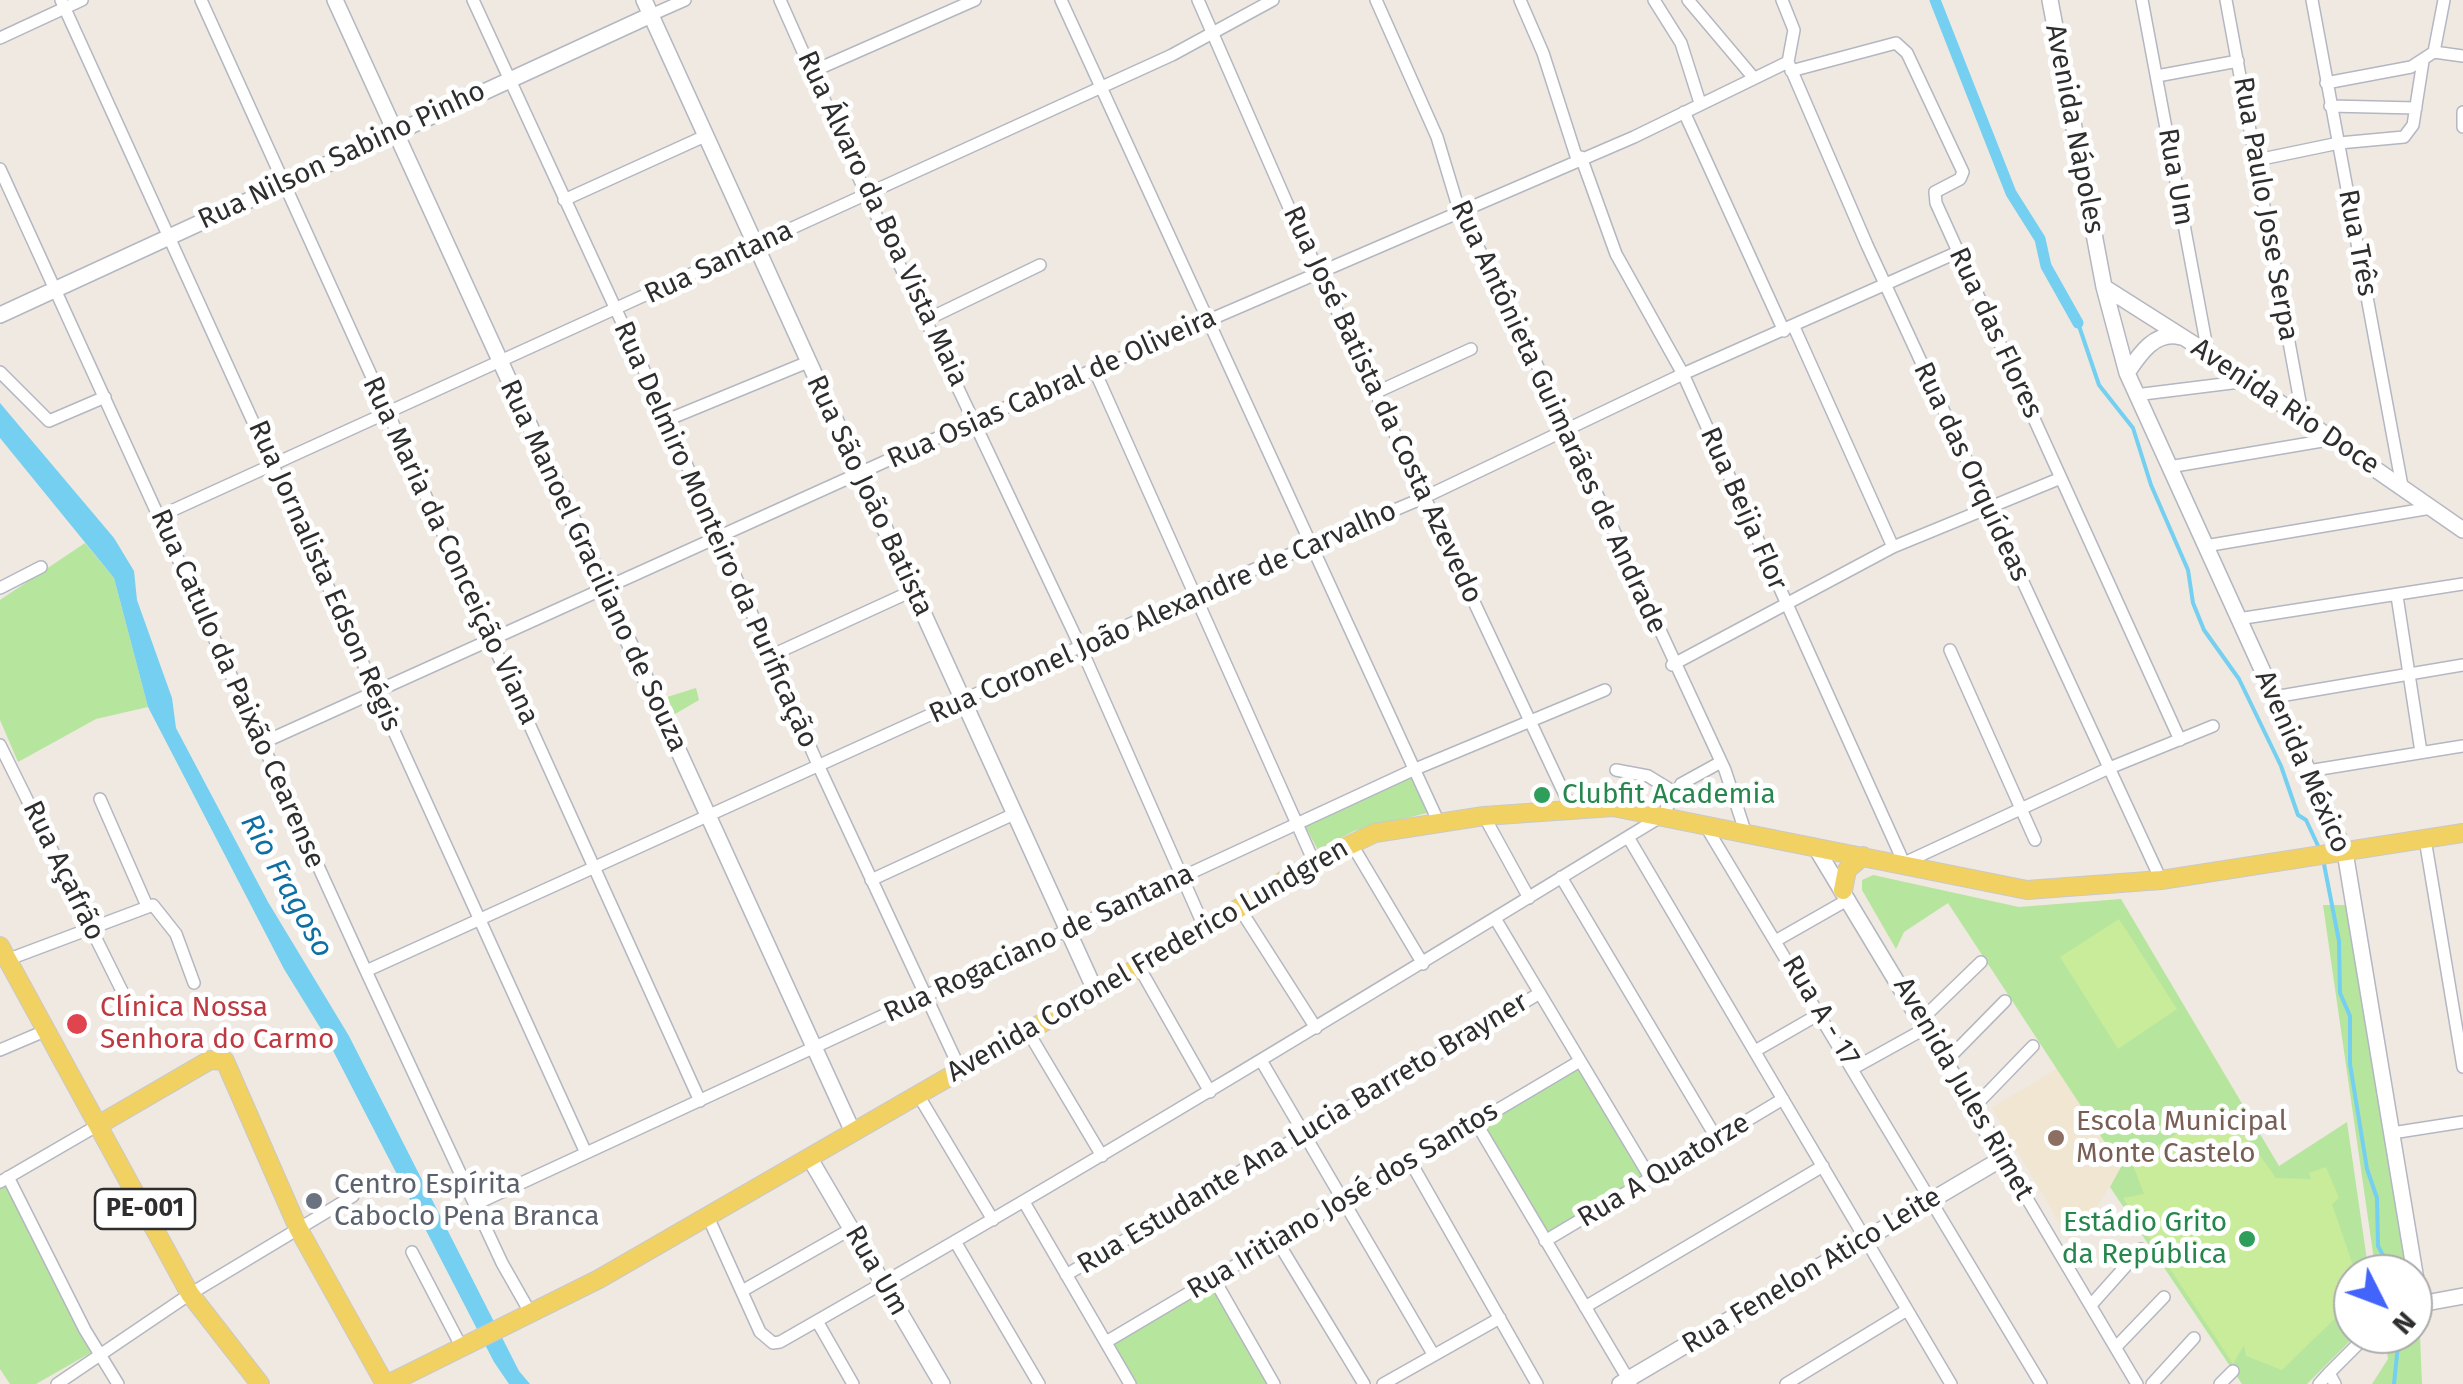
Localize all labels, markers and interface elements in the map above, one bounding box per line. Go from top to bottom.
street label: Avenida Nápoles [2037,22,2111,236]
street label: Rua Álvaro da Boa Vista Maia [789,46,975,392]
street label: Rua Paulo Jose Serpa [2225,74,2305,344]
street label: Rua Nilson Sabino Pinho [193,75,491,237]
street label: Rua Um [2150,126,2200,228]
street label: Rua Três [2330,187,2384,299]
street label: Rua Antônieta Guimarães de Andrade [1443,195,1673,639]
street label: Rua José Batista da Costa Azevedo [1275,201,1489,609]
street label: Rua Santana [640,214,798,312]
street label: Rua das Flores [1941,242,2049,424]
street label: Rua Osias Cabral de Oliveira [882,301,1222,477]
street label: Rua Delmiro Monteiro da Purificação [605,317,825,753]
street label: Avenida Rio Doce [2185,332,2385,482]
street label: Rua das Orquídeas [1905,357,2037,587]
street label: Rua São João Batista [798,370,940,622]
street label: Rua Maria da Conceição Viana [354,372,546,730]
street label: Rua Manoel Graciliano de Souza [492,375,694,757]
street label: Rua Jornalista Edson Régis [240,415,408,737]
street label: Rua Beija Flor [1692,422,1794,596]
street label: Rua Coronel João Alexandre de Carvalho [924,494,1402,732]
street label: Rua Catulo da Paixão Cearense [142,504,332,874]
street label: Avenida México [2247,666,2357,858]
place label: Clubfit Academia [1562,778,1776,812]
marker: Clubfit Academia [1531,784,1553,806]
street label: Rua Açafrão [15,796,111,946]
water label: Rio Fragoso [232,808,340,964]
street label: Avenida Coronel Frederico Lundgren [941,832,1355,1090]
street label: Rua Rogaciano de Santana [879,857,1199,1031]
street label: Rua A - 17 [1774,950,1866,1072]
street label: Avenida Jules Rimet [1886,972,2040,1206]
street label: Rua Estudante Ana Lucia Barreto Brayner [1072,986,1534,1282]
place label: Clínica Nossa Senhora do Carmo [100,991,334,1057]
marker: Clínica Nossa Senhora do Carmo [64,1011,90,1037]
street label: Rua Iritiano José dos Santos [1182,1095,1504,1307]
place label: Escola Municipal Monte Castelo [2076,1105,2287,1171]
street label: Rua A Quatorze [1572,1107,1756,1235]
marker: Escola Municipal Monte Castelo [2045,1127,2067,1149]
place label: Centro Espírita Caboclo Pena Branca [334,1168,599,1234]
street label: Rua Fenelon Atico Leite [1677,1180,1947,1362]
road number: PE-001 [95,1189,195,1229]
marker: Centro Espírita Caboclo Pena Branca [303,1190,325,1212]
place label: Estádio Grito da República [2062,1206,2227,1272]
street label: Rua Um [837,1220,915,1322]
marker: Estádio Grito da República [2236,1228,2258,1250]
north arrow [2333,1254,2433,1354]
text: N [2386,1305,2423,1341]

